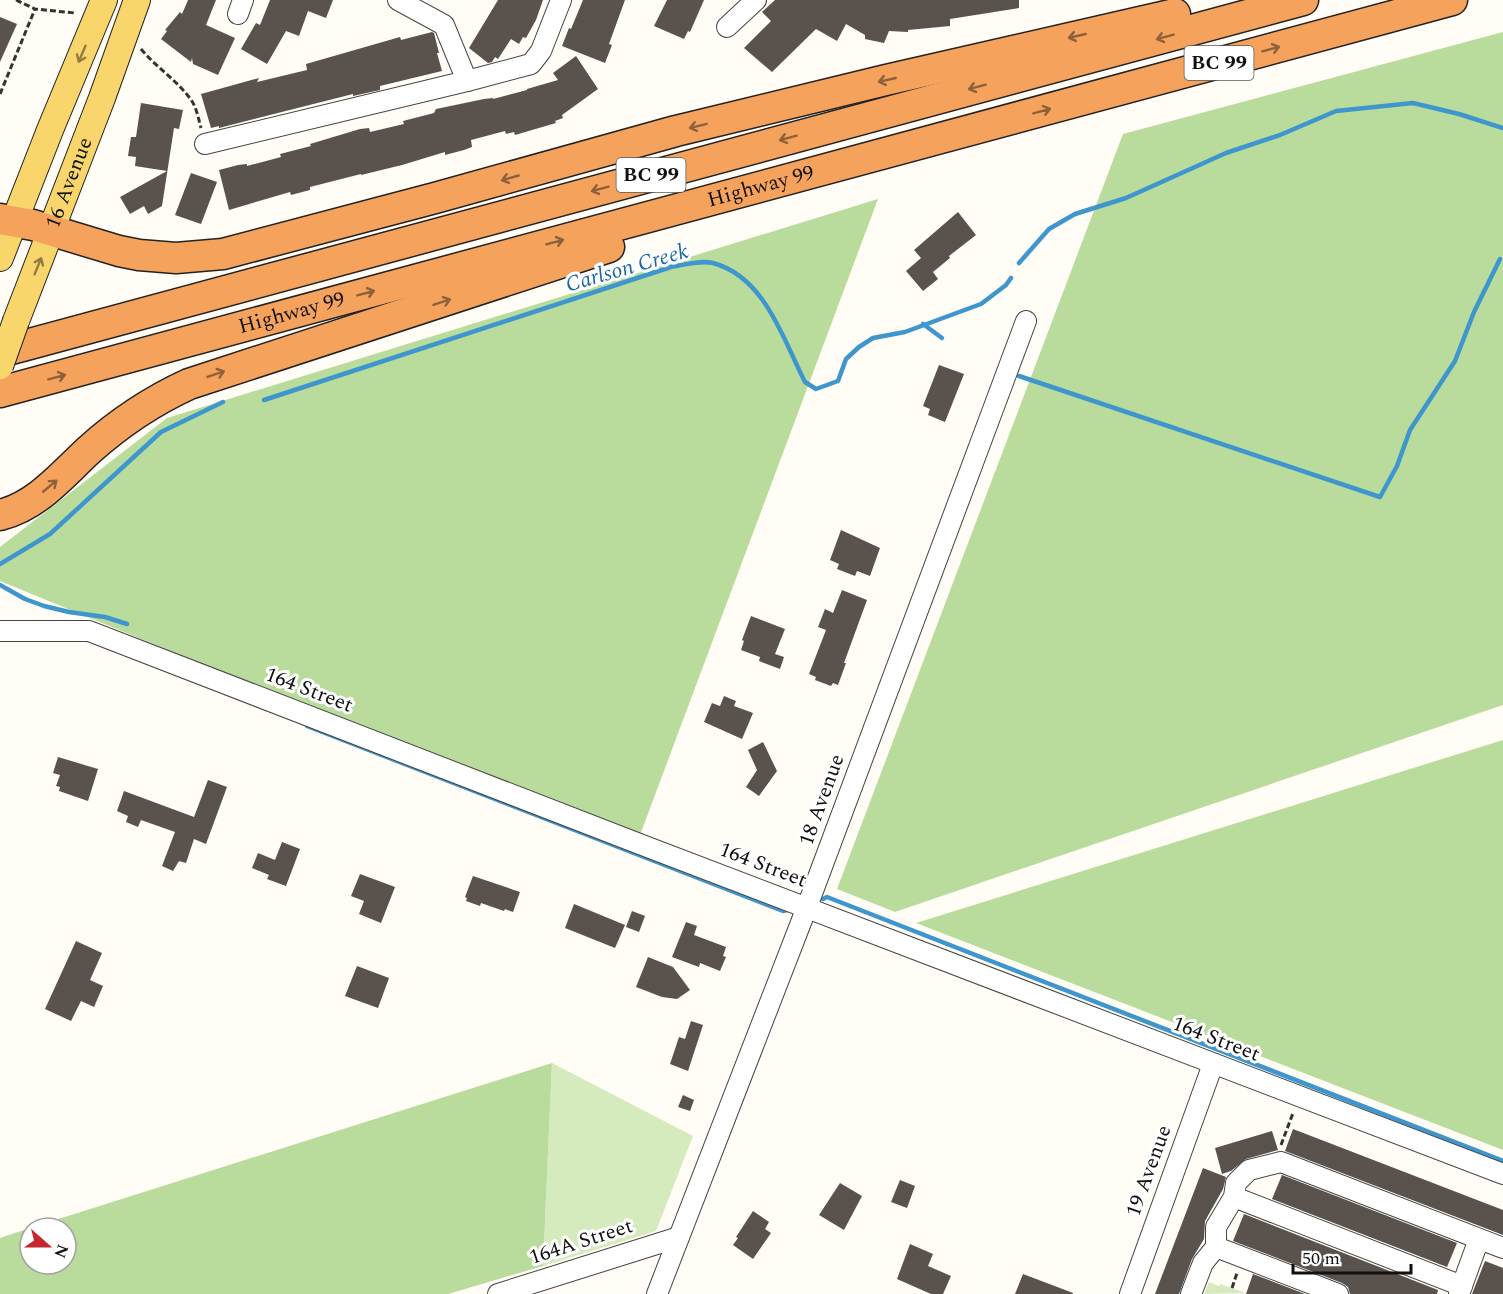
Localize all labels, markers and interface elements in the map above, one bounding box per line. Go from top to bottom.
one-way arrow [1068,31,1087,43]
one-way arrow [1156,32,1175,43]
one-way arrow [1261,43,1280,54]
one-way arrow [76,44,87,63]
road number: BC 99 [1184,46,1254,80]
one-way arrow [878,74,897,86]
one-way arrow [968,82,987,94]
one-way arrow [1033,105,1052,117]
one-way arrow [689,120,708,132]
street label: 16 Avenue [37,133,101,233]
one-way arrow [779,133,798,145]
street label: Highway 99 [704,157,818,216]
road number: BC 99 [616,158,686,192]
one-way arrow [501,172,520,184]
one-way arrow [591,184,610,196]
water label: Carlson Creek [562,235,692,301]
one-way arrow [545,236,564,248]
one-way arrow [33,258,44,276]
street label: Highway 99 [235,284,348,343]
one-way arrow [356,287,375,299]
one-way arrow [432,296,451,307]
one-way arrow [206,368,225,379]
one-way arrow [47,371,66,383]
one-way arrow [42,480,58,493]
street label: 164 Street [260,659,358,721]
street label: 18 Avenue [791,750,853,850]
street label: 164 Street [714,834,812,896]
street label: 164 Street [1167,1008,1265,1070]
street label: 19 Avenue [1118,1121,1180,1221]
street label: 164A Street [525,1210,637,1274]
north arrow [18,1216,78,1276]
scale bar [1293,1237,1412,1275]
text: N [48,1241,75,1261]
text: 50 m [1302,1245,1340,1272]

